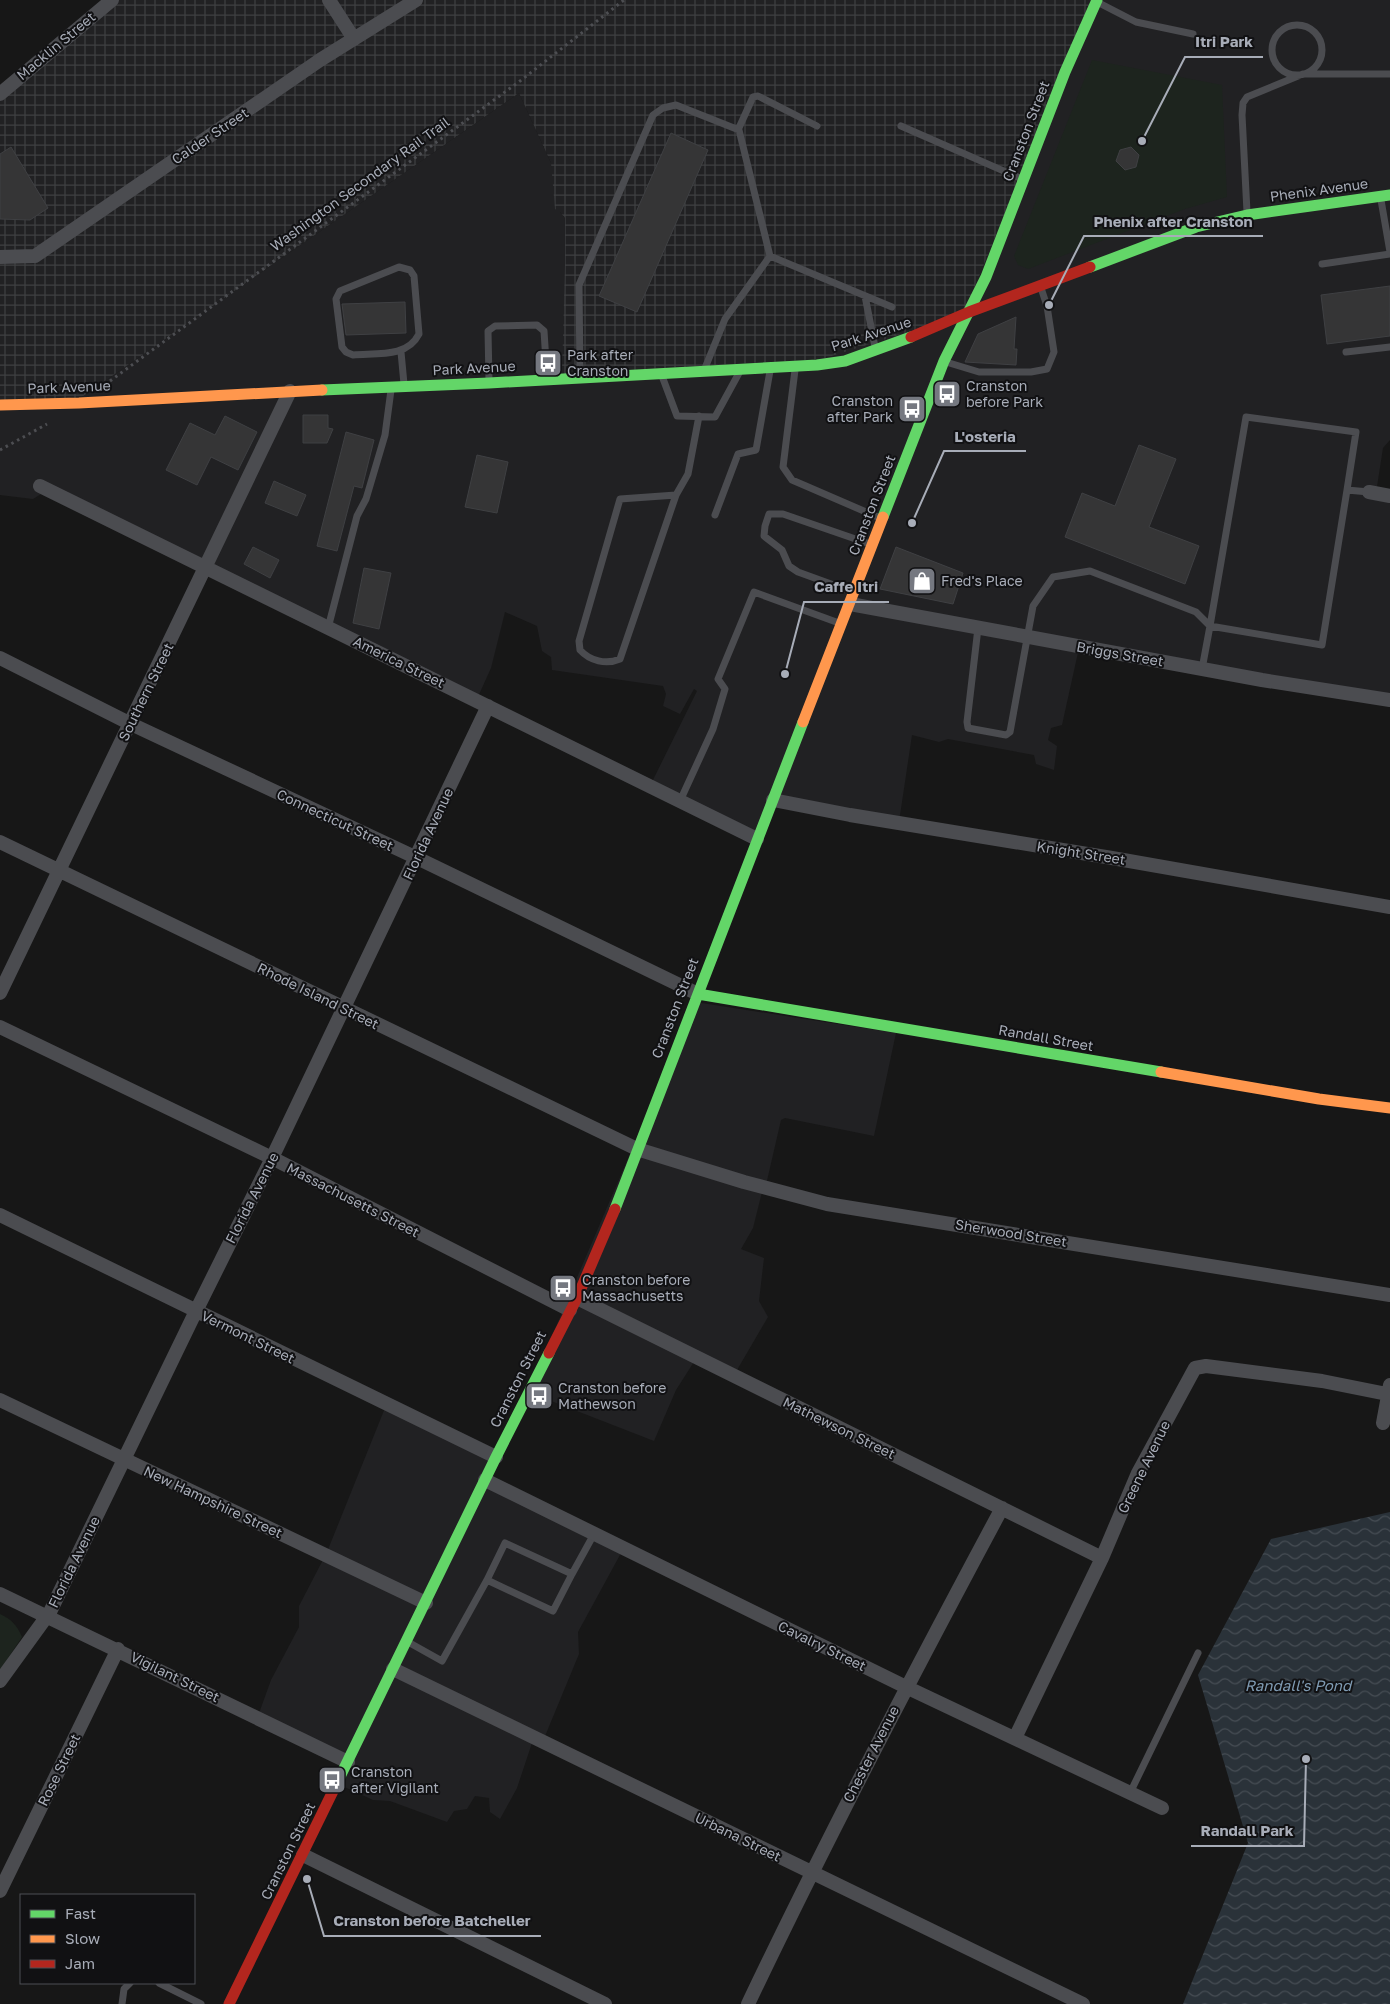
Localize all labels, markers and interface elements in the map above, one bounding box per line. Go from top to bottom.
street label: Macklin Street [13,8,98,83]
callout: Itri Park [1185,27,1263,57]
text: Itri Park [1195,32,1253,50]
street label: Cranston Street [999,78,1053,184]
street label: Calder Street [168,104,251,167]
street label: Washington Secondary Rail Trail [267,113,453,254]
street label: Phenix Avenue [1269,174,1369,205]
callout: Phenix after Cranston [1084,206,1263,236]
text: Phenix after Cranston [1094,212,1253,230]
street label: Park Avenue [829,313,913,354]
place label: Park after Cranston [567,346,634,379]
bus stop icon: Park after Cranston [533,348,563,378]
street label: Park Avenue [432,357,516,378]
street label: Park Avenue [27,377,111,396]
place label: Cranston before Park [966,377,1043,410]
bus stop icon: Cranston before Park [932,379,962,409]
place label: Cranston after Park [827,392,893,425]
bus stop icon: Cranston after Park [897,394,927,424]
callout: L'osteria [944,421,1026,451]
text: L'osteria [954,427,1016,445]
street label: Cranston Street [845,452,899,558]
shop icon: Fred's Place [907,566,937,596]
callout: Caffe Itri [804,572,889,602]
place label: Fred's Place [941,572,1023,589]
text: Caffe Itri [814,577,878,595]
street label: America Street [351,632,448,691]
street label: Briggs Street [1075,637,1165,670]
street label: Southern Street [114,640,177,744]
street label: Connecticut Street [274,785,396,854]
street label: Florida Avenue [399,785,456,883]
street label: Knight Street [1035,837,1127,868]
street label: Cranston Street [648,955,702,1061]
street label: Rhode Island Street [255,959,382,1032]
street label: Randall Street [997,1021,1095,1054]
street label: Florida Avenue [221,1149,282,1246]
street label: Massachusetts Street [284,1159,422,1240]
street label: Sherwood Street [954,1215,1068,1250]
place label: Cranston before Massachusetts [582,1271,690,1304]
bus stop icon: Cranston before Massachusetts [548,1273,578,1303]
street label: Vermont Street [199,1307,298,1367]
street label: Cranston Street [486,1328,549,1430]
place label: Cranston before Mathewson [558,1379,666,1412]
bus stop icon: Cranston before Mathewson [524,1381,554,1411]
street label: Mathewson Street [780,1393,898,1462]
street label: Greene Avenue [1114,1418,1173,1516]
street label: New Hampshire Street [141,1462,285,1541]
street label: Florida Avenue [44,1513,103,1610]
street label: Cavalry Street [776,1617,869,1674]
street label: Vigilant Street [128,1648,222,1705]
water label: Randall's Pond [1245,1676,1353,1694]
street label: Chester Avenue [839,1703,902,1805]
street label: Rose Street [34,1731,83,1809]
place label: Cranston after Vigilant [351,1763,439,1796]
bus stop icon: Cranston after Vigilant [317,1765,347,1795]
street label: Cranston Street [257,1799,318,1902]
street label: Urbana Street [692,1808,784,1865]
callout: Randall Park [1191,1816,1304,1846]
text: Randall Park [1201,1821,1294,1839]
legend [20,1894,195,1984]
text: Fast [65,1904,96,1922]
callout: Cranston before Batcheller [324,1906,541,1936]
text: Cranston before Batcheller [333,1911,531,1929]
text: Slow [65,1929,100,1947]
text: Jam [65,1954,95,1972]

